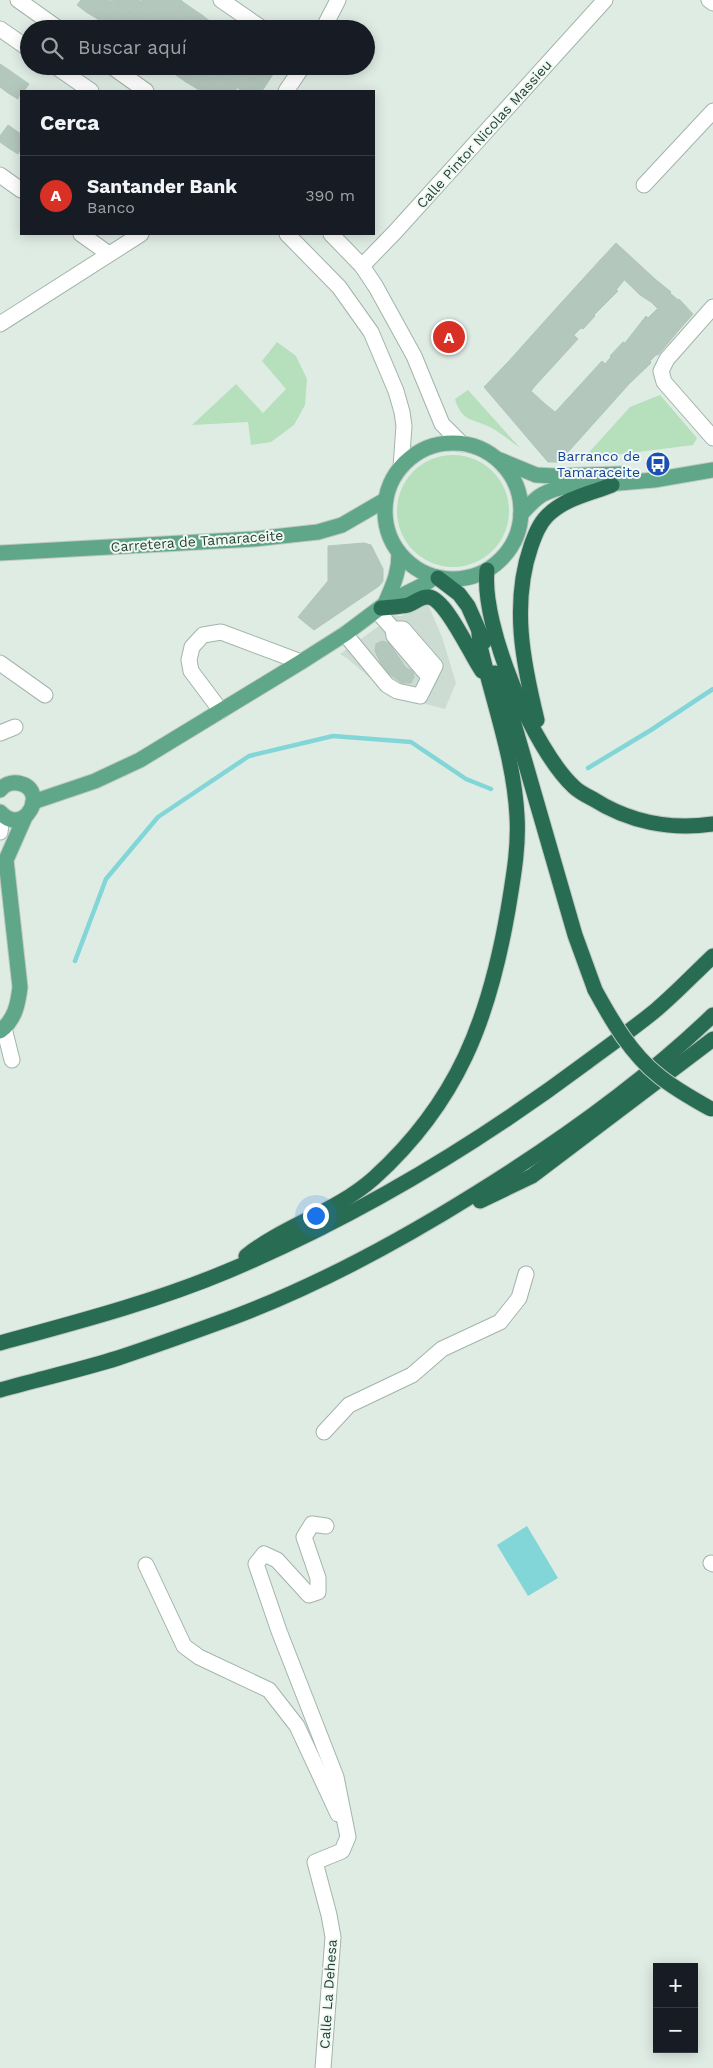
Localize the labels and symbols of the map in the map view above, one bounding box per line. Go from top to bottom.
street label: Calle Pintor Nicolas Massieu [413,57,555,211]
pin: A [433,318,465,356]
place label: Barranco de Tamaraceite [557,448,640,480]
bus stop icon: Barranco de Tamaraceite [645,451,671,477]
street label: Carretera de Tamaraceite [110,527,284,555]
your location [303,1203,329,1229]
street label: Calle La Dehesa [316,1939,340,2049]

